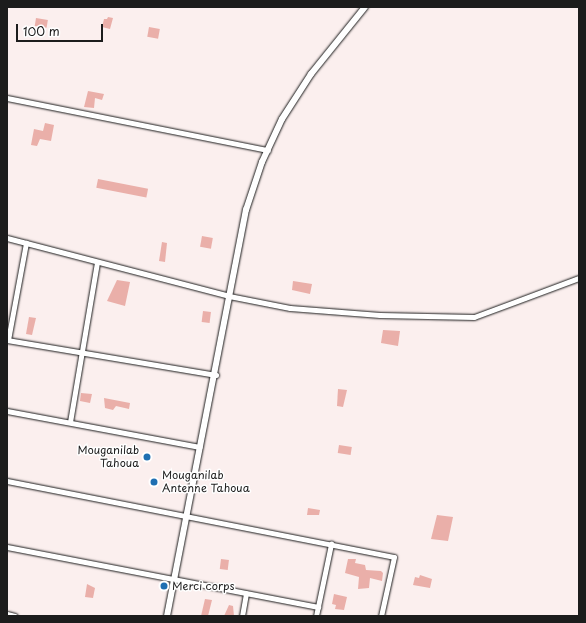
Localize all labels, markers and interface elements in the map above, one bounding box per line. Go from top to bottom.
scale bar [18,16,105,42]
text: 100 m [23,22,60,40]
place label: Mouganilab Tahoua [77,444,139,470]
marker: Mouganilab Tahoua [142,452,152,462]
place label: Mouganilab Antenne Tahoua [162,469,249,495]
marker: Mouganilab Antenne Tahoua [149,477,159,487]
place label: Merci corps [172,579,235,593]
marker: Merci corps [159,581,169,591]

